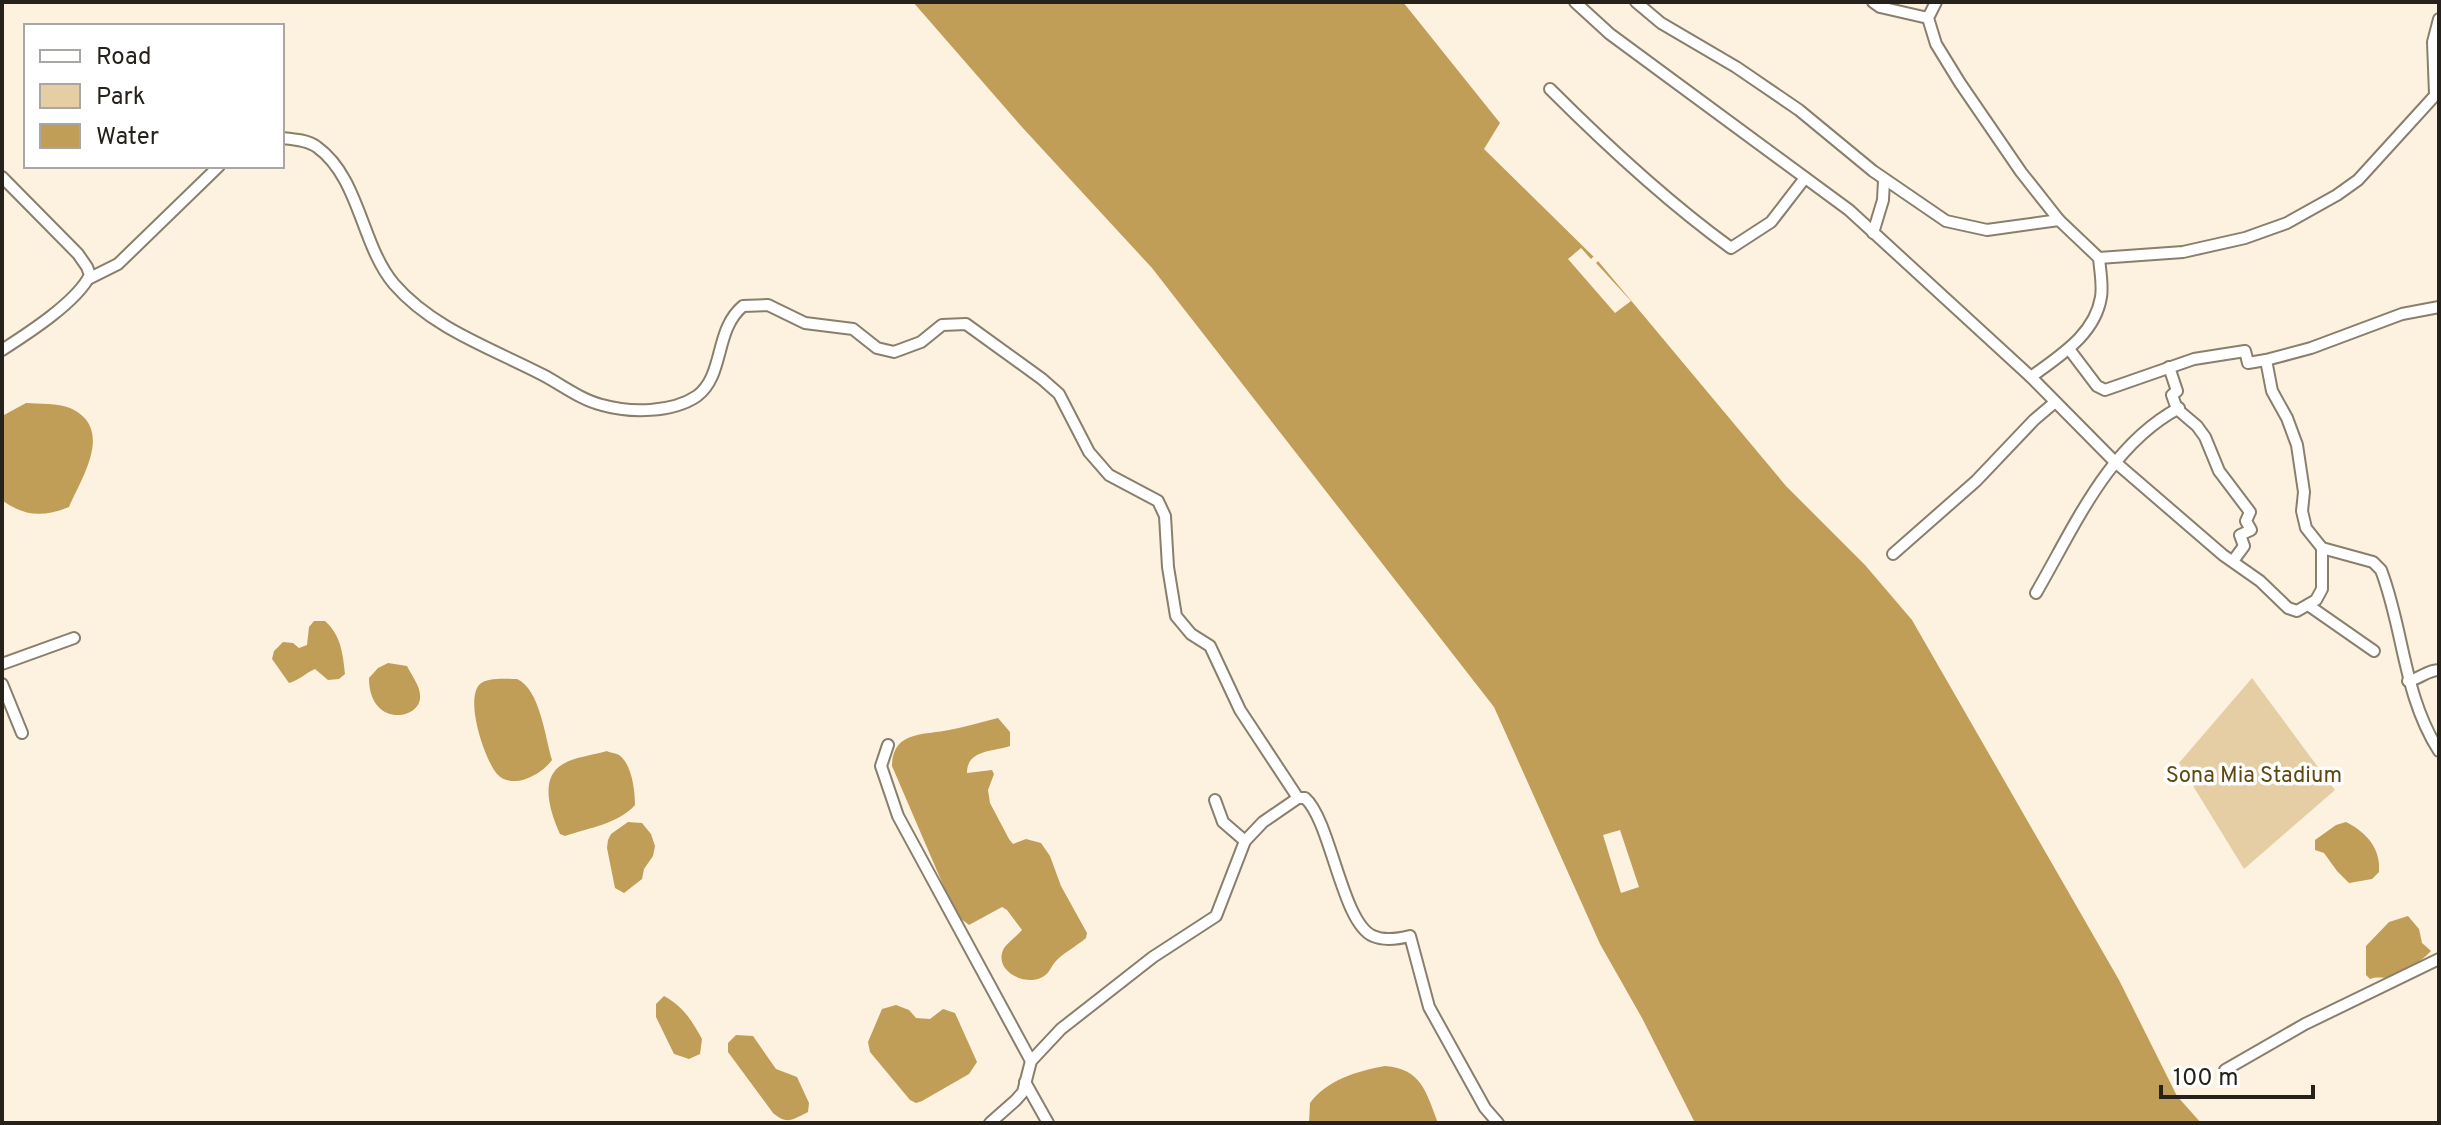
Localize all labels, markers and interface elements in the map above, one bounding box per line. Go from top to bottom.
legend [24,24,284,168]
text: Road [96,43,152,73]
text: Park [96,83,146,113]
text: Water [96,123,159,153]
park label: Sona Mia Stadium [2166,763,2342,790]
scale bar [2161,1049,2313,1099]
text: 100 m [2173,1064,2239,1094]

